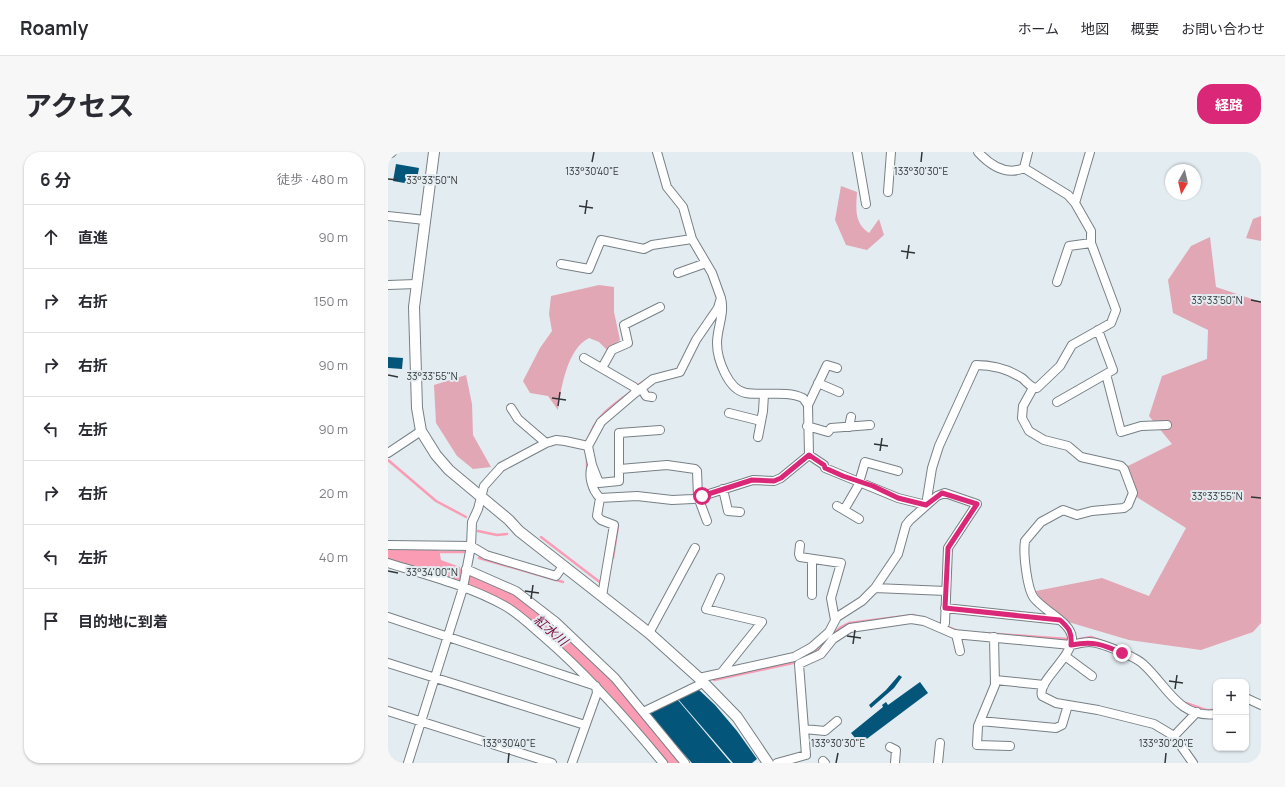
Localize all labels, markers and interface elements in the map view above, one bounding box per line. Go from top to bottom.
text: Roamly [20,15,88,41]
text: ホーム [1017,19,1059,38]
text: 地図 [1081,19,1109,38]
text: 概要 [1131,19,1159,38]
text: お問い合わせ [1181,19,1265,38]
button: 経路 [1197,84,1261,124]
text: アクセス [24,86,135,124]
text: 133°30'40"E [565,164,619,178]
text: 133°30'30"E [894,164,949,178]
north arrow [1165,164,1201,200]
text: 6 分 [40,168,71,191]
text: 徒歩 · 480 m [277,170,348,188]
text: 33°33'50"N [406,173,458,187]
icon: ahead [40,226,62,248]
text: 直進 [78,227,108,248]
text: 90 m [318,228,348,246]
icon: right [40,290,62,312]
text: 右折 [78,291,108,312]
text: 150 m [314,292,348,310]
text: 33°33'50"N [1191,293,1243,307]
icon: right [40,354,62,376]
text: 右折 [78,355,108,376]
text: 90 m [318,356,348,374]
text: 33°33'55"N [406,369,458,383]
icon: left [40,418,62,440]
text: 左折 [78,419,108,440]
text: 90 m [318,420,348,438]
icon: right [40,482,62,504]
text: 右折 [78,483,108,504]
text: 20 m [319,484,348,502]
route start [693,487,711,505]
text: 33°33'55"N [1191,489,1243,503]
icon: left [40,546,62,568]
text: 左折 [78,547,108,568]
text: 40 m [319,548,348,566]
text: 33°34'00"N [406,565,458,579]
icon: arrive [40,610,62,632]
water label: 紅水川 [530,610,573,651]
text: 目的地に到着 [78,611,168,632]
route end [1113,644,1131,662]
map controls [1213,679,1249,751]
button: + [1213,679,1249,715]
button: − [1213,715,1249,751]
text: 133°30'40"E [482,736,536,750]
text: 133°30'30"E [811,736,866,750]
text: 133°30'20"E [1139,736,1194,750]

